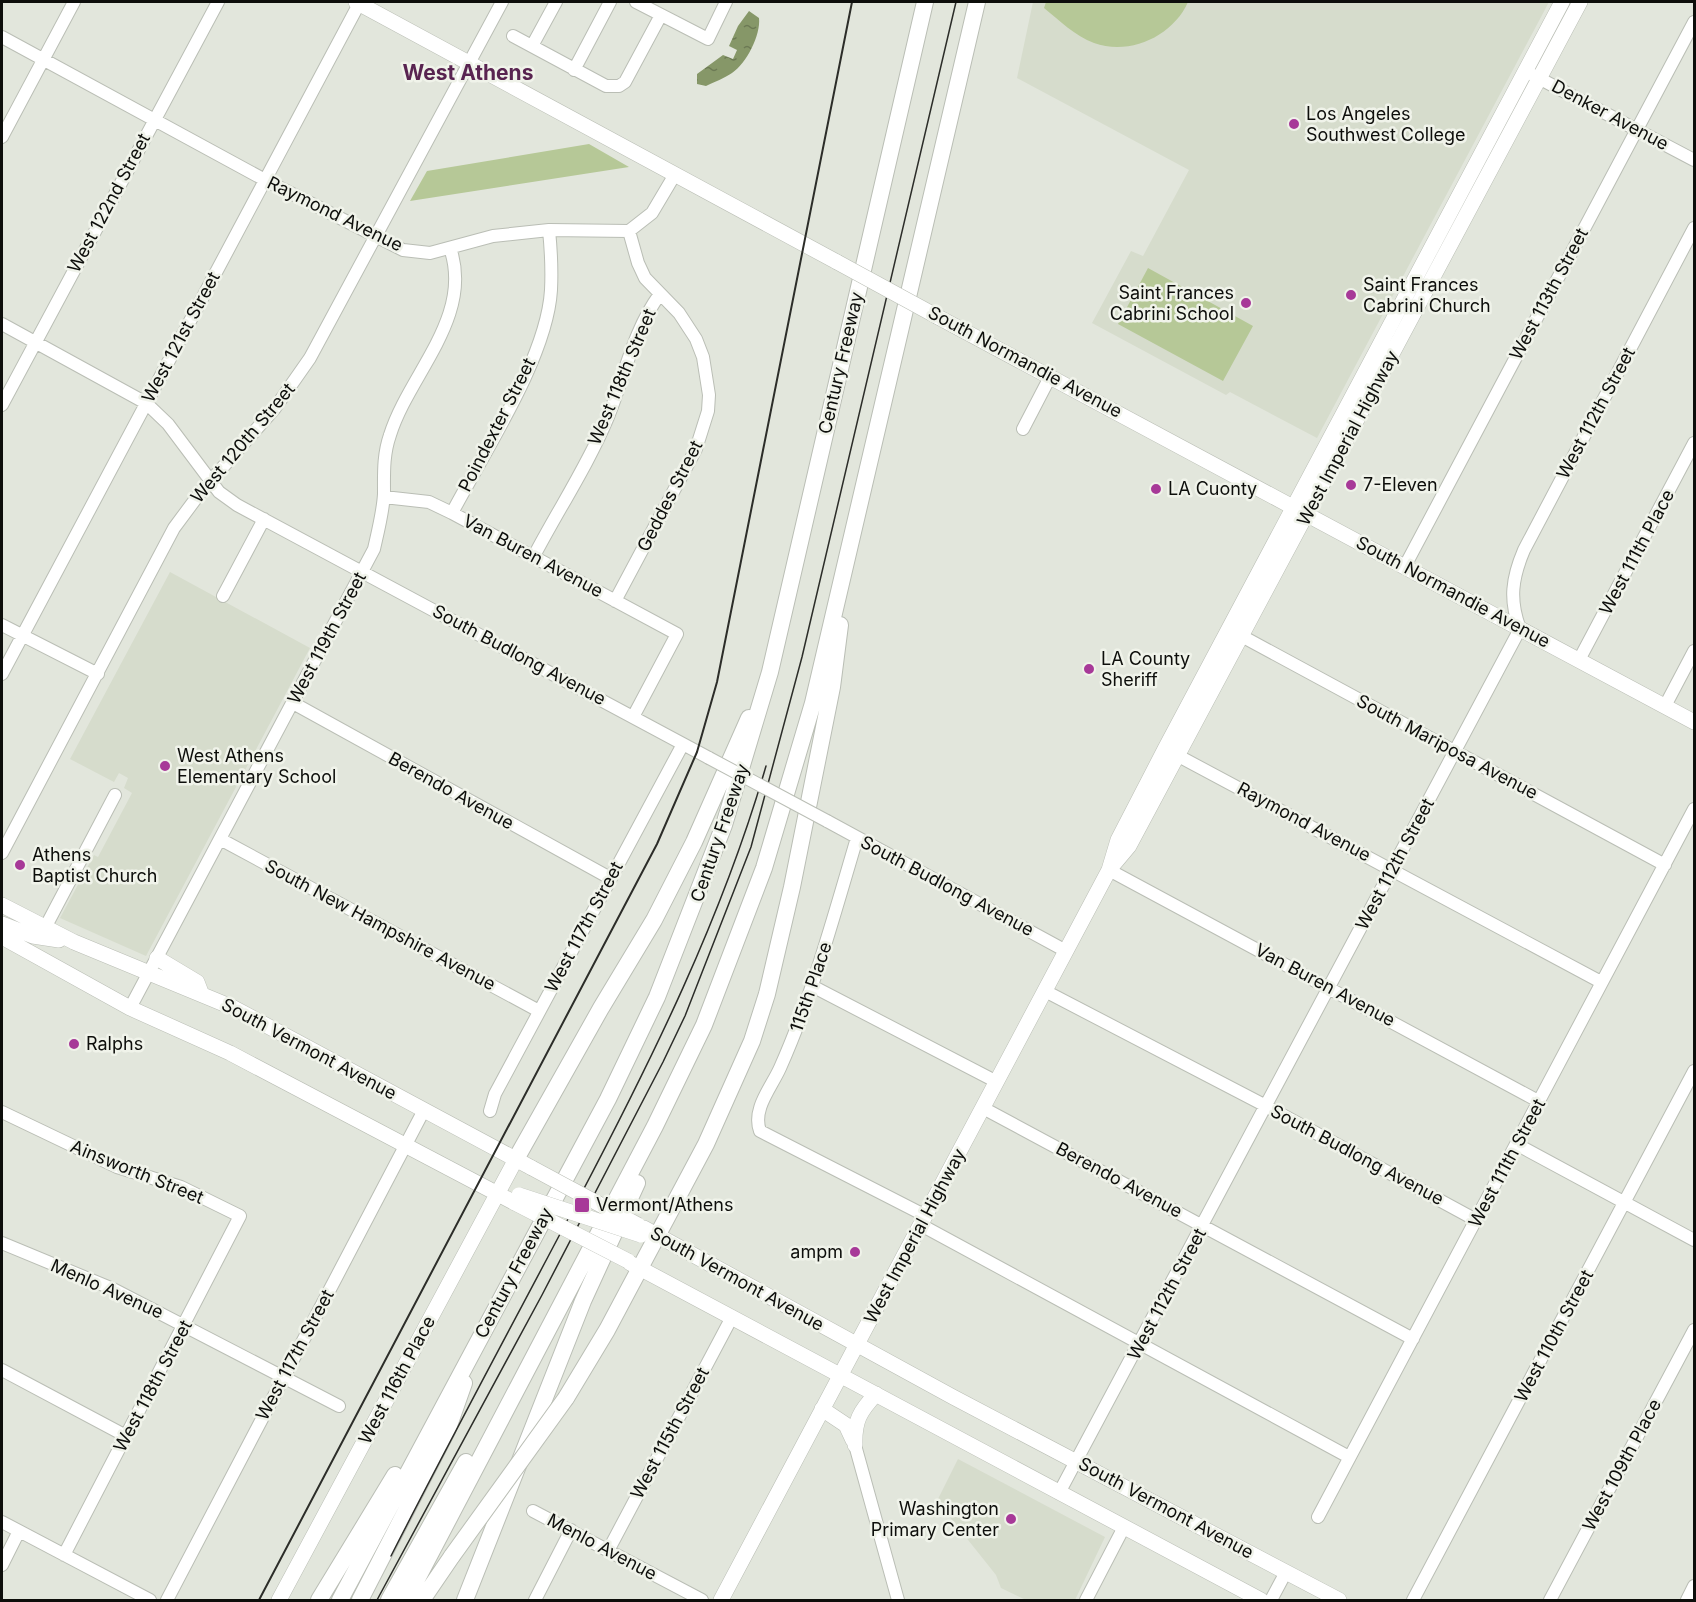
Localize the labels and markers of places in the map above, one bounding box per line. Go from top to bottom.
place label: Los Angeles Southwest College [1306,103,1466,145]
marker: Los Angeles Southwest College [1287,117,1301,131]
place label: Saint Frances Cabrini Church [1363,274,1491,316]
place label: Saint Frances Cabrini School [1110,282,1234,324]
marker: Saint Frances Cabrini Church [1344,288,1358,302]
marker: Saint Frances Cabrini School [1239,296,1253,310]
place label: 7-Eleven [1363,474,1438,495]
place label: LA Cuonty [1168,478,1257,499]
marker: 7-Eleven [1344,478,1358,492]
marker: LA Cuonty [1149,482,1163,496]
place label: LA County Sheriff [1101,648,1190,690]
marker: LA County Sheriff [1082,662,1096,676]
place label: West Athens Elementary School [177,745,336,787]
marker: West Athens Elementary School [158,759,172,773]
place label: Athens Baptist Church [32,844,157,886]
marker: Athens Baptist Church [13,858,27,872]
place label: Ralphs [86,1033,143,1054]
marker: Ralphs [67,1037,81,1051]
place label: Vermont/Athens [596,1194,733,1215]
marker: Vermont/Athens [573,1196,591,1214]
place label: ampm [790,1241,843,1262]
marker: ampm [848,1245,862,1259]
place label: Washington Primary Center [871,1498,999,1540]
marker: Washington Primary Center [1004,1512,1018,1526]

